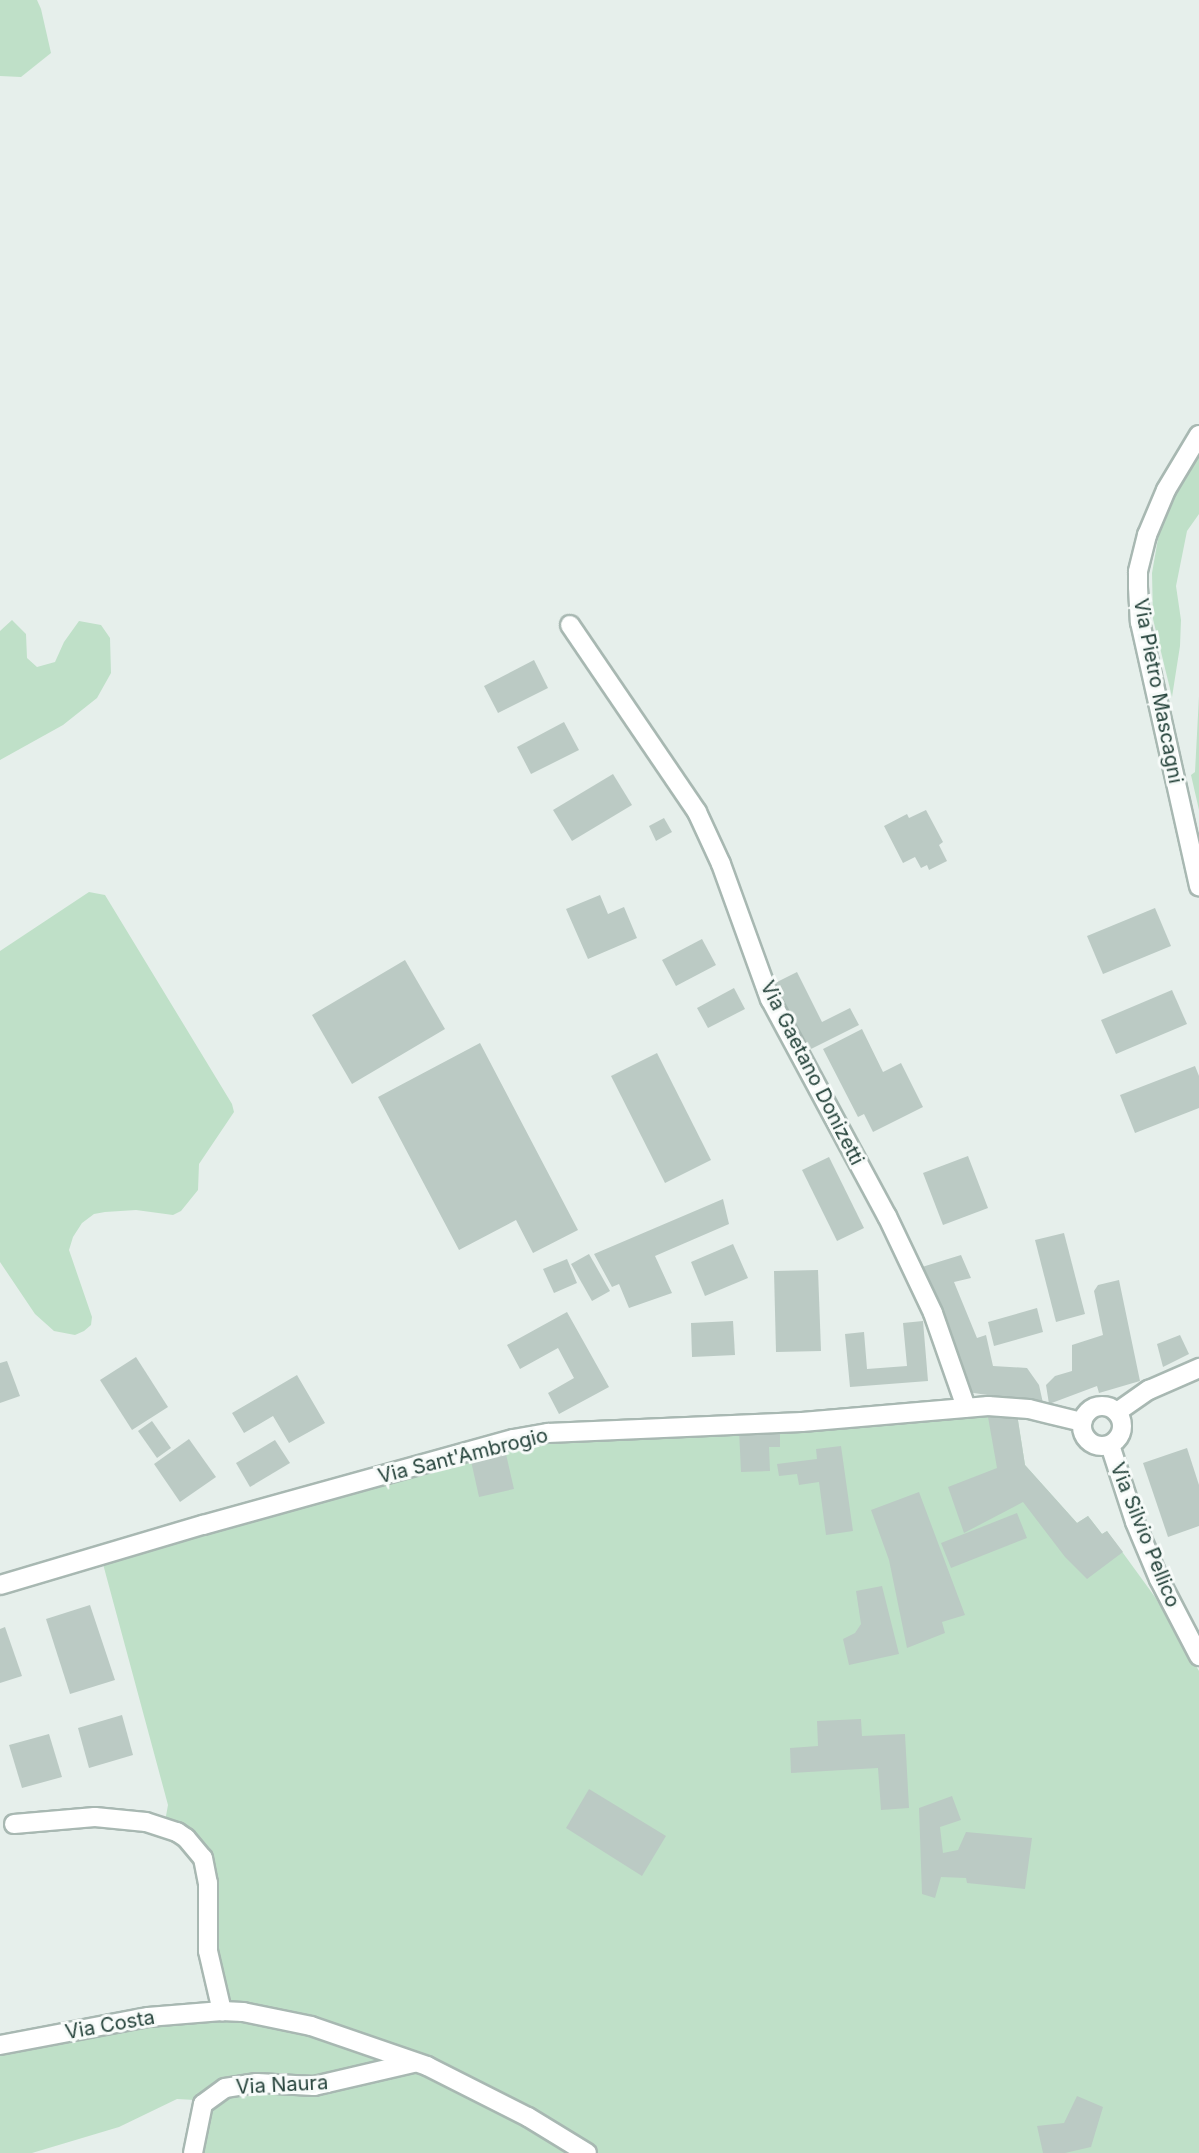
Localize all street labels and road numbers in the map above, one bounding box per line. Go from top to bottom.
street label: Via Pietro Mascagni [1128,597,1188,785]
street label: Via Gaetano Donizetti [755,977,869,1169]
street label: Via Sant'Ambrogio [376,1423,550,1489]
street label: Via Silvio Pellico [1105,1459,1185,1611]
street label: Via Costa [63,2005,157,2045]
street label: Via Naura [235,2071,329,2099]

